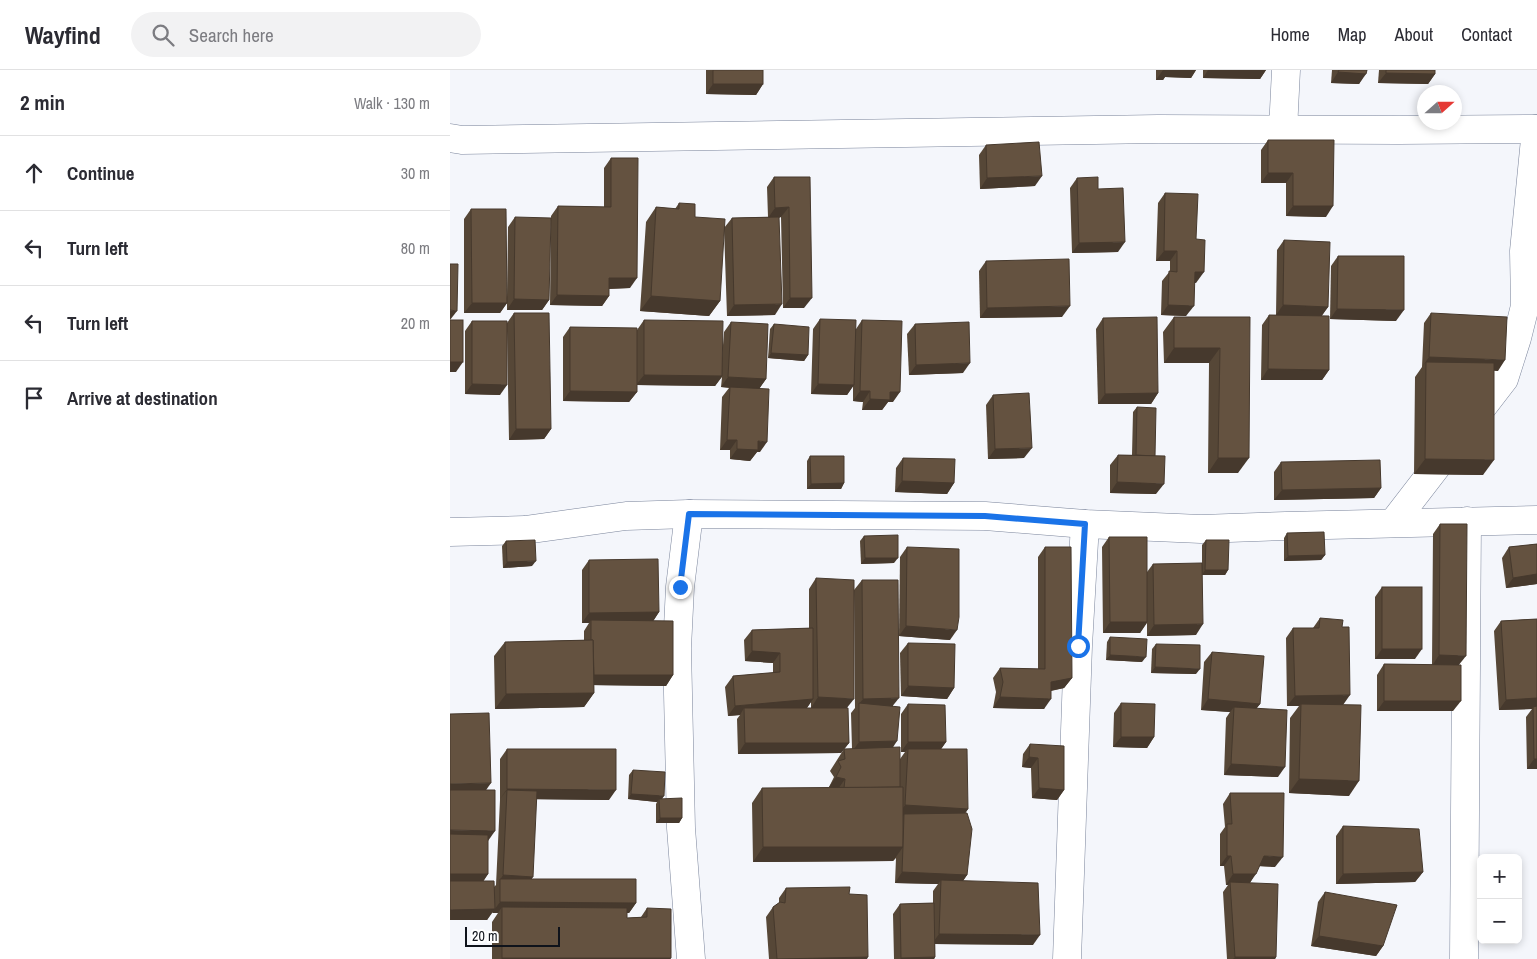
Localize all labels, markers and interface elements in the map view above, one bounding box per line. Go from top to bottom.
search box [131,12,481,57]
text: Wayfind [25,19,101,51]
icon: search [149,21,177,49]
text: Search here [189,22,274,48]
text: Home [1270,22,1310,47]
text: Map [1338,22,1367,47]
text: About [1395,22,1433,47]
text: Contact [1461,22,1512,47]
north arrow [1417,85,1462,130]
text: 2 min [20,88,65,117]
text: Walk · 130 m [354,92,430,114]
icon: ahead [20,159,48,187]
text: Continue [67,160,135,186]
text: 30 m [401,162,430,184]
icon: left [20,234,48,262]
text: Turn left [67,235,128,261]
text: 80 m [401,237,430,259]
icon: left [20,309,48,337]
text: Turn left [67,310,128,336]
text: 20 m [401,312,430,334]
icon: arrive [20,384,48,412]
text: Arrive at destination [67,385,218,411]
route end [669,576,692,599]
route start [1067,635,1090,658]
map controls [1477,854,1522,944]
button: + [1477,854,1522,899]
button: − [1477,899,1522,944]
scale bar [465,924,560,947]
text: 20 m [472,927,498,945]

